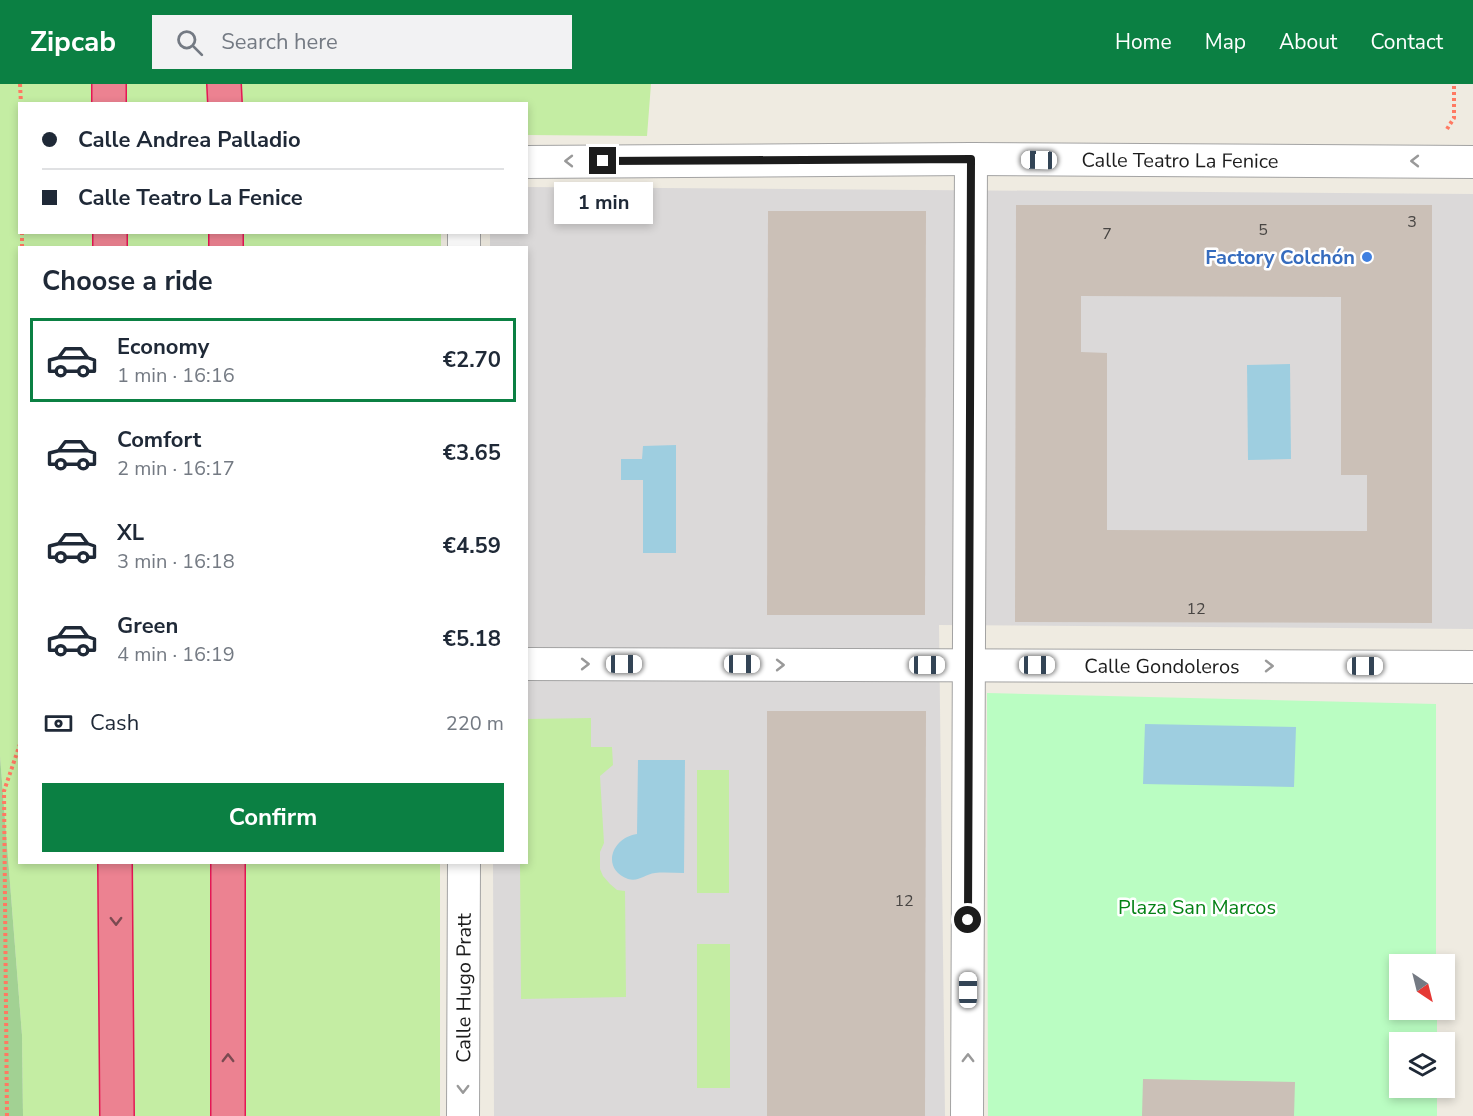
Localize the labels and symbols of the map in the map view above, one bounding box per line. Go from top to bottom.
street label: Calle Teatro La Fenice [1081,146,1279,174]
route end [589,147,616,174]
car [1021,151,1057,169]
one-way arrow [564,155,573,167]
one-way arrow [1410,155,1419,167]
callout: 1 min [554,182,652,224]
house number: 3 [1407,211,1417,233]
house number: 5 [1258,219,1268,241]
house number: 7 [1102,223,1112,245]
place label: Factory Colchón [1205,244,1355,271]
marker: Factory Colchón [1360,250,1374,264]
house number: 12 [1186,598,1206,620]
street label: Calle Gondoleros [1084,652,1240,680]
car [606,655,642,673]
car [724,655,760,673]
car [909,656,945,674]
car [1019,656,1055,674]
car [1347,657,1383,675]
one-way arrow [580,658,589,670]
one-way arrow [775,659,784,671]
one-way arrow [1264,660,1273,672]
house number: 12 [894,890,914,912]
park label: Plaza San Marcos [1118,894,1276,921]
route start [954,906,981,933]
street label: Calle Hugo Pratt [450,912,477,1063]
one-way arrow [110,916,122,925]
north arrow [1389,954,1455,1020]
car [959,972,977,1008]
one-way arrow [222,1053,234,1062]
one-way arrow [961,1053,974,1062]
one-way arrow [457,1084,469,1093]

